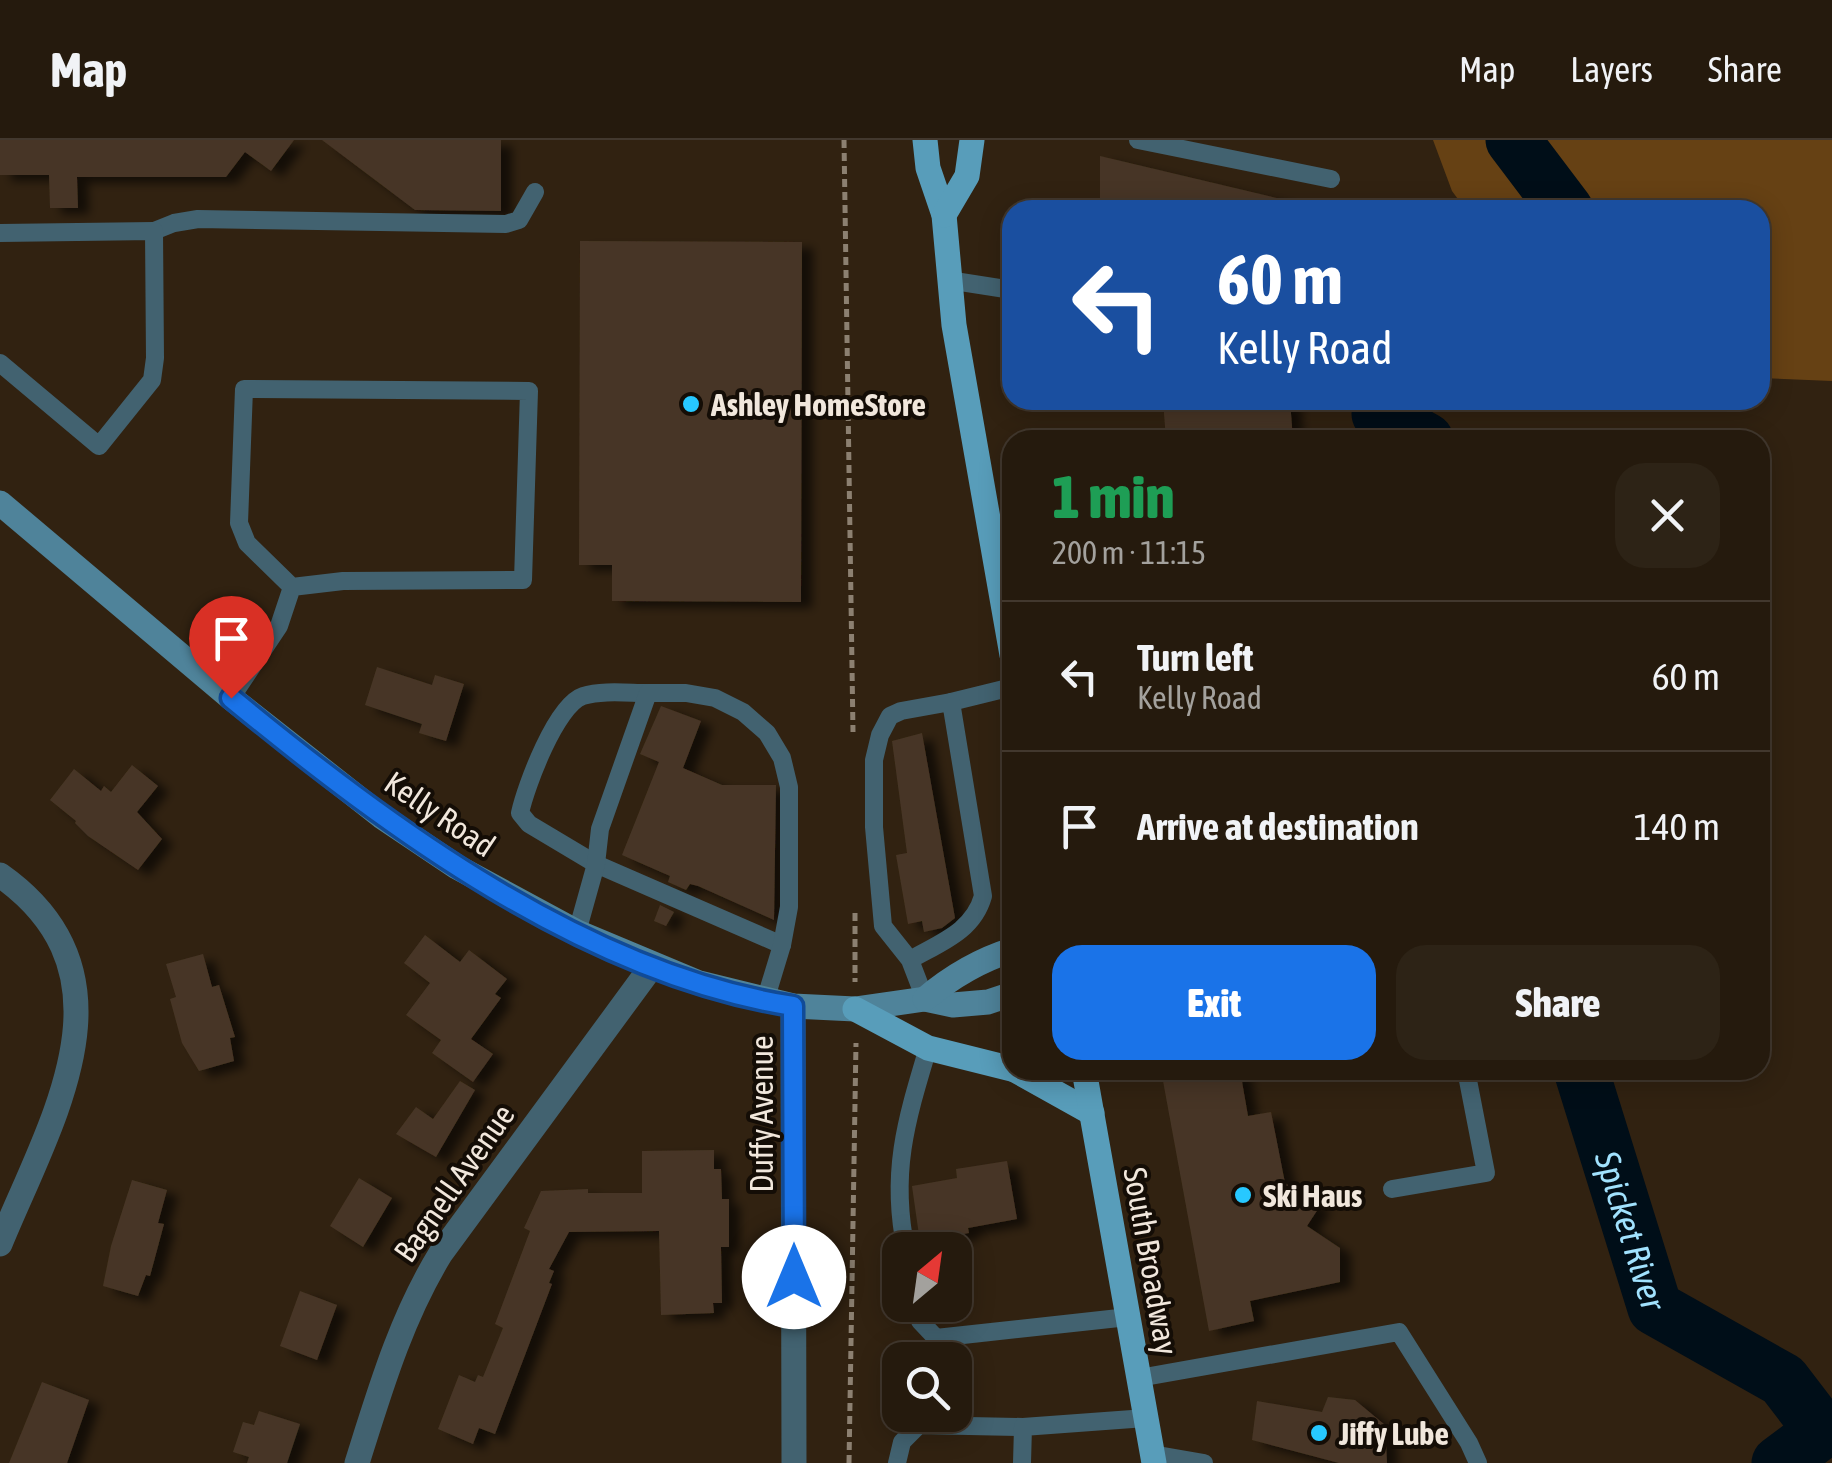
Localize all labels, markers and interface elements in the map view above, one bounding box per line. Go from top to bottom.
text: Map [50,42,127,97]
text: Map [1459,49,1515,89]
text: Layers [1570,49,1653,89]
text: Share [1708,49,1782,89]
text: 60 m [1217,239,1343,319]
icon: left [1052,240,1182,370]
text: Kelly Road [1217,322,1393,374]
place label: Ashley HomeStore [710,386,926,423]
marker: Ashley HomeStore [680,393,702,415]
text: 1 min [1052,462,1175,531]
button: close [1615,463,1720,568]
text: 200 m · 11:15 [1052,534,1206,571]
pin [189,596,274,699]
icon: arrive [204,611,259,666]
text: Turn left [1137,636,1253,679]
icon: left [1052,649,1107,704]
text: 60 m [1652,655,1720,698]
text: Kelly Road [1137,679,1262,716]
street label: Kelly Road [378,764,502,864]
icon: arrive [1052,799,1107,854]
text: Arrive at destination [1137,805,1419,848]
text: 140 m [1634,805,1720,848]
button: Exit [1052,945,1376,1060]
button: Share [1396,945,1720,1060]
street label: Duffy Avenue [743,1036,780,1192]
street label: Bagnell Avenue [386,1097,522,1269]
water label: Spicket River [1587,1145,1675,1316]
street label: South Broadway [1116,1164,1186,1358]
place label: Ski Haus [1263,1177,1362,1214]
marker: Ski Haus [1232,1184,1254,1206]
position arrow [742,1225,846,1329]
north arrow [882,1232,972,1322]
map controls [882,1232,972,1432]
button: search [882,1342,972,1432]
place label: Jiffy Lube [1338,1415,1449,1452]
marker: Jiffy Lube [1308,1422,1330,1444]

